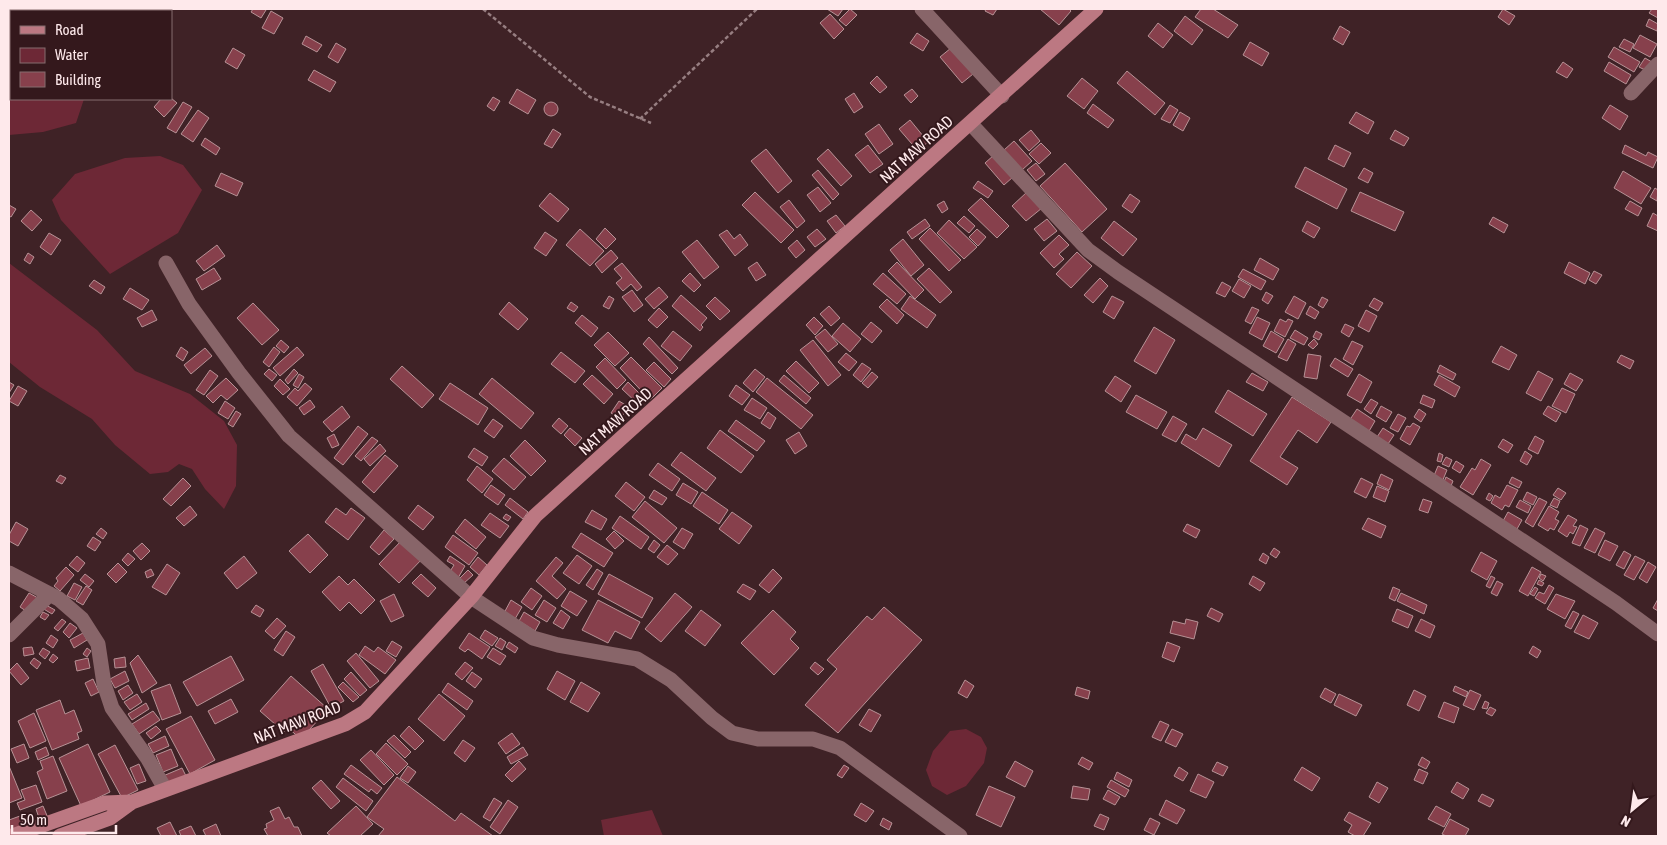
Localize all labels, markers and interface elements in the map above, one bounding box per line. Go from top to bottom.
legend [10,10,172,100]
text: Road [55,21,84,38]
text: Water [55,46,88,63]
text: Building [55,71,101,88]
street label: NAT MAW ROAD [876,112,956,186]
street label: NAT MAW ROAD [575,384,655,458]
street label: NAT MAW ROAD [251,697,343,747]
north arrow [1607,785,1657,835]
scale bar [12,802,116,834]
text: 50 m [20,811,47,828]
text: N [1618,812,1633,830]

